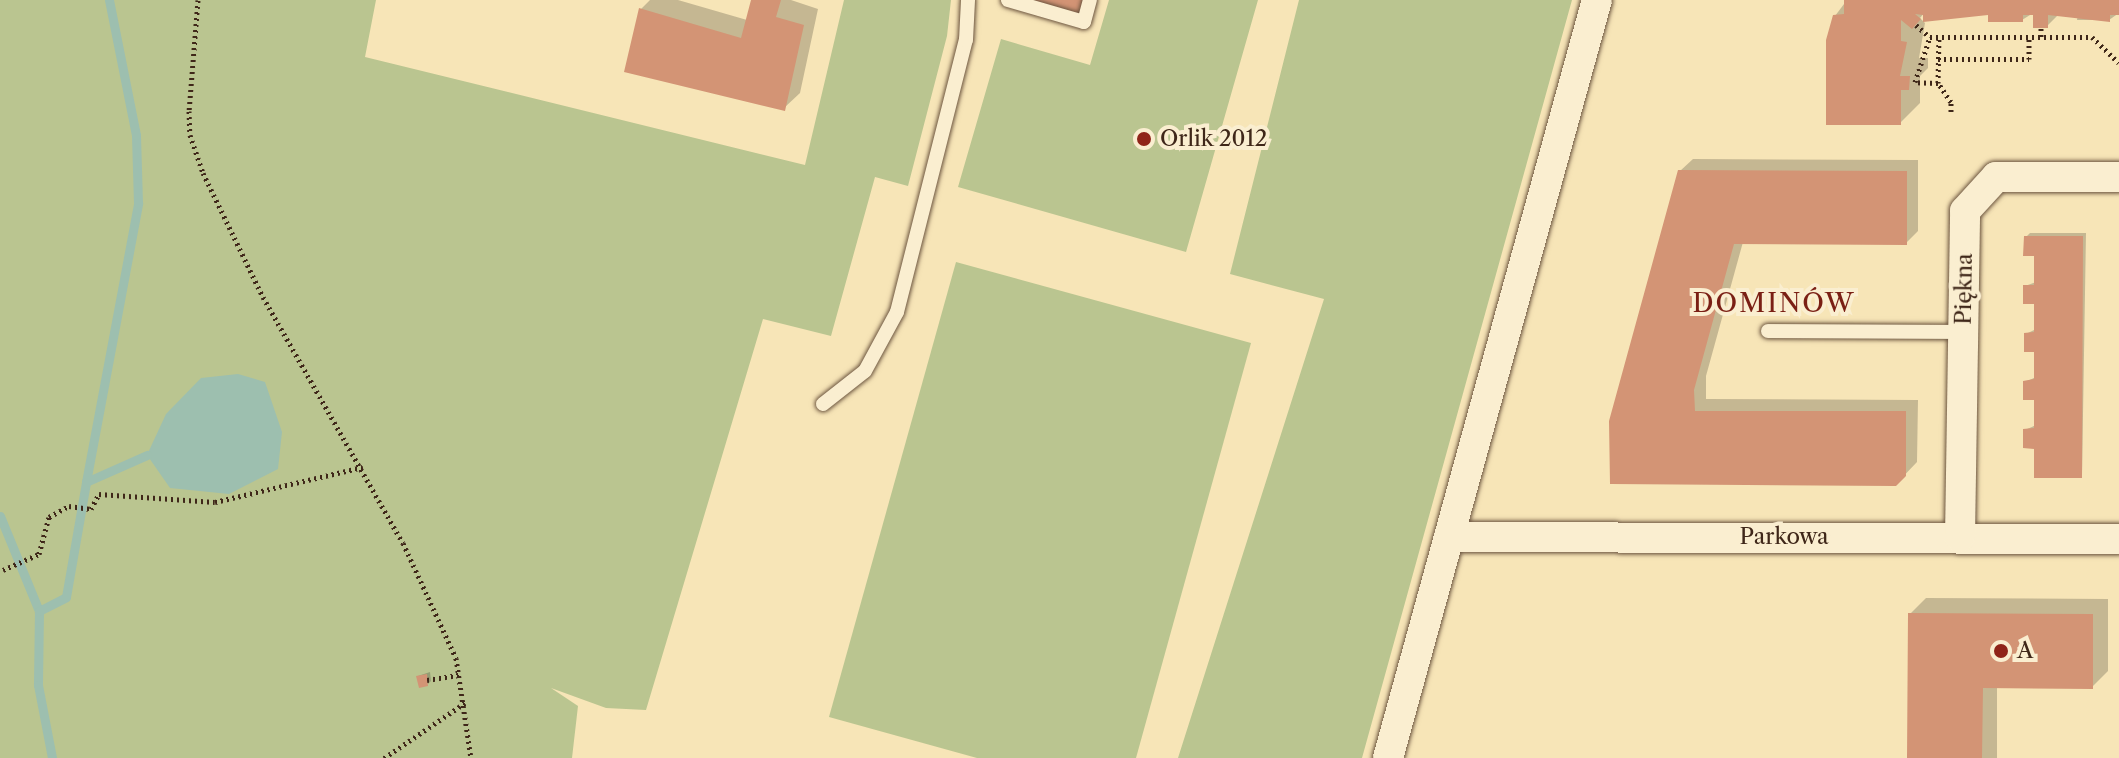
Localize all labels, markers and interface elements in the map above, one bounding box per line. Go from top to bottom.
place label: Orlik 2012 [1160,126,1268,152]
marker: Orlik 2012 [1135,130,1153,148]
street label: Piękna [1950,253,1978,325]
district label: DOMINÓW [1693,288,1855,320]
street label: Parkowa [1739,524,1829,550]
place label: A [2017,638,2033,664]
marker: A [1992,642,2010,660]

